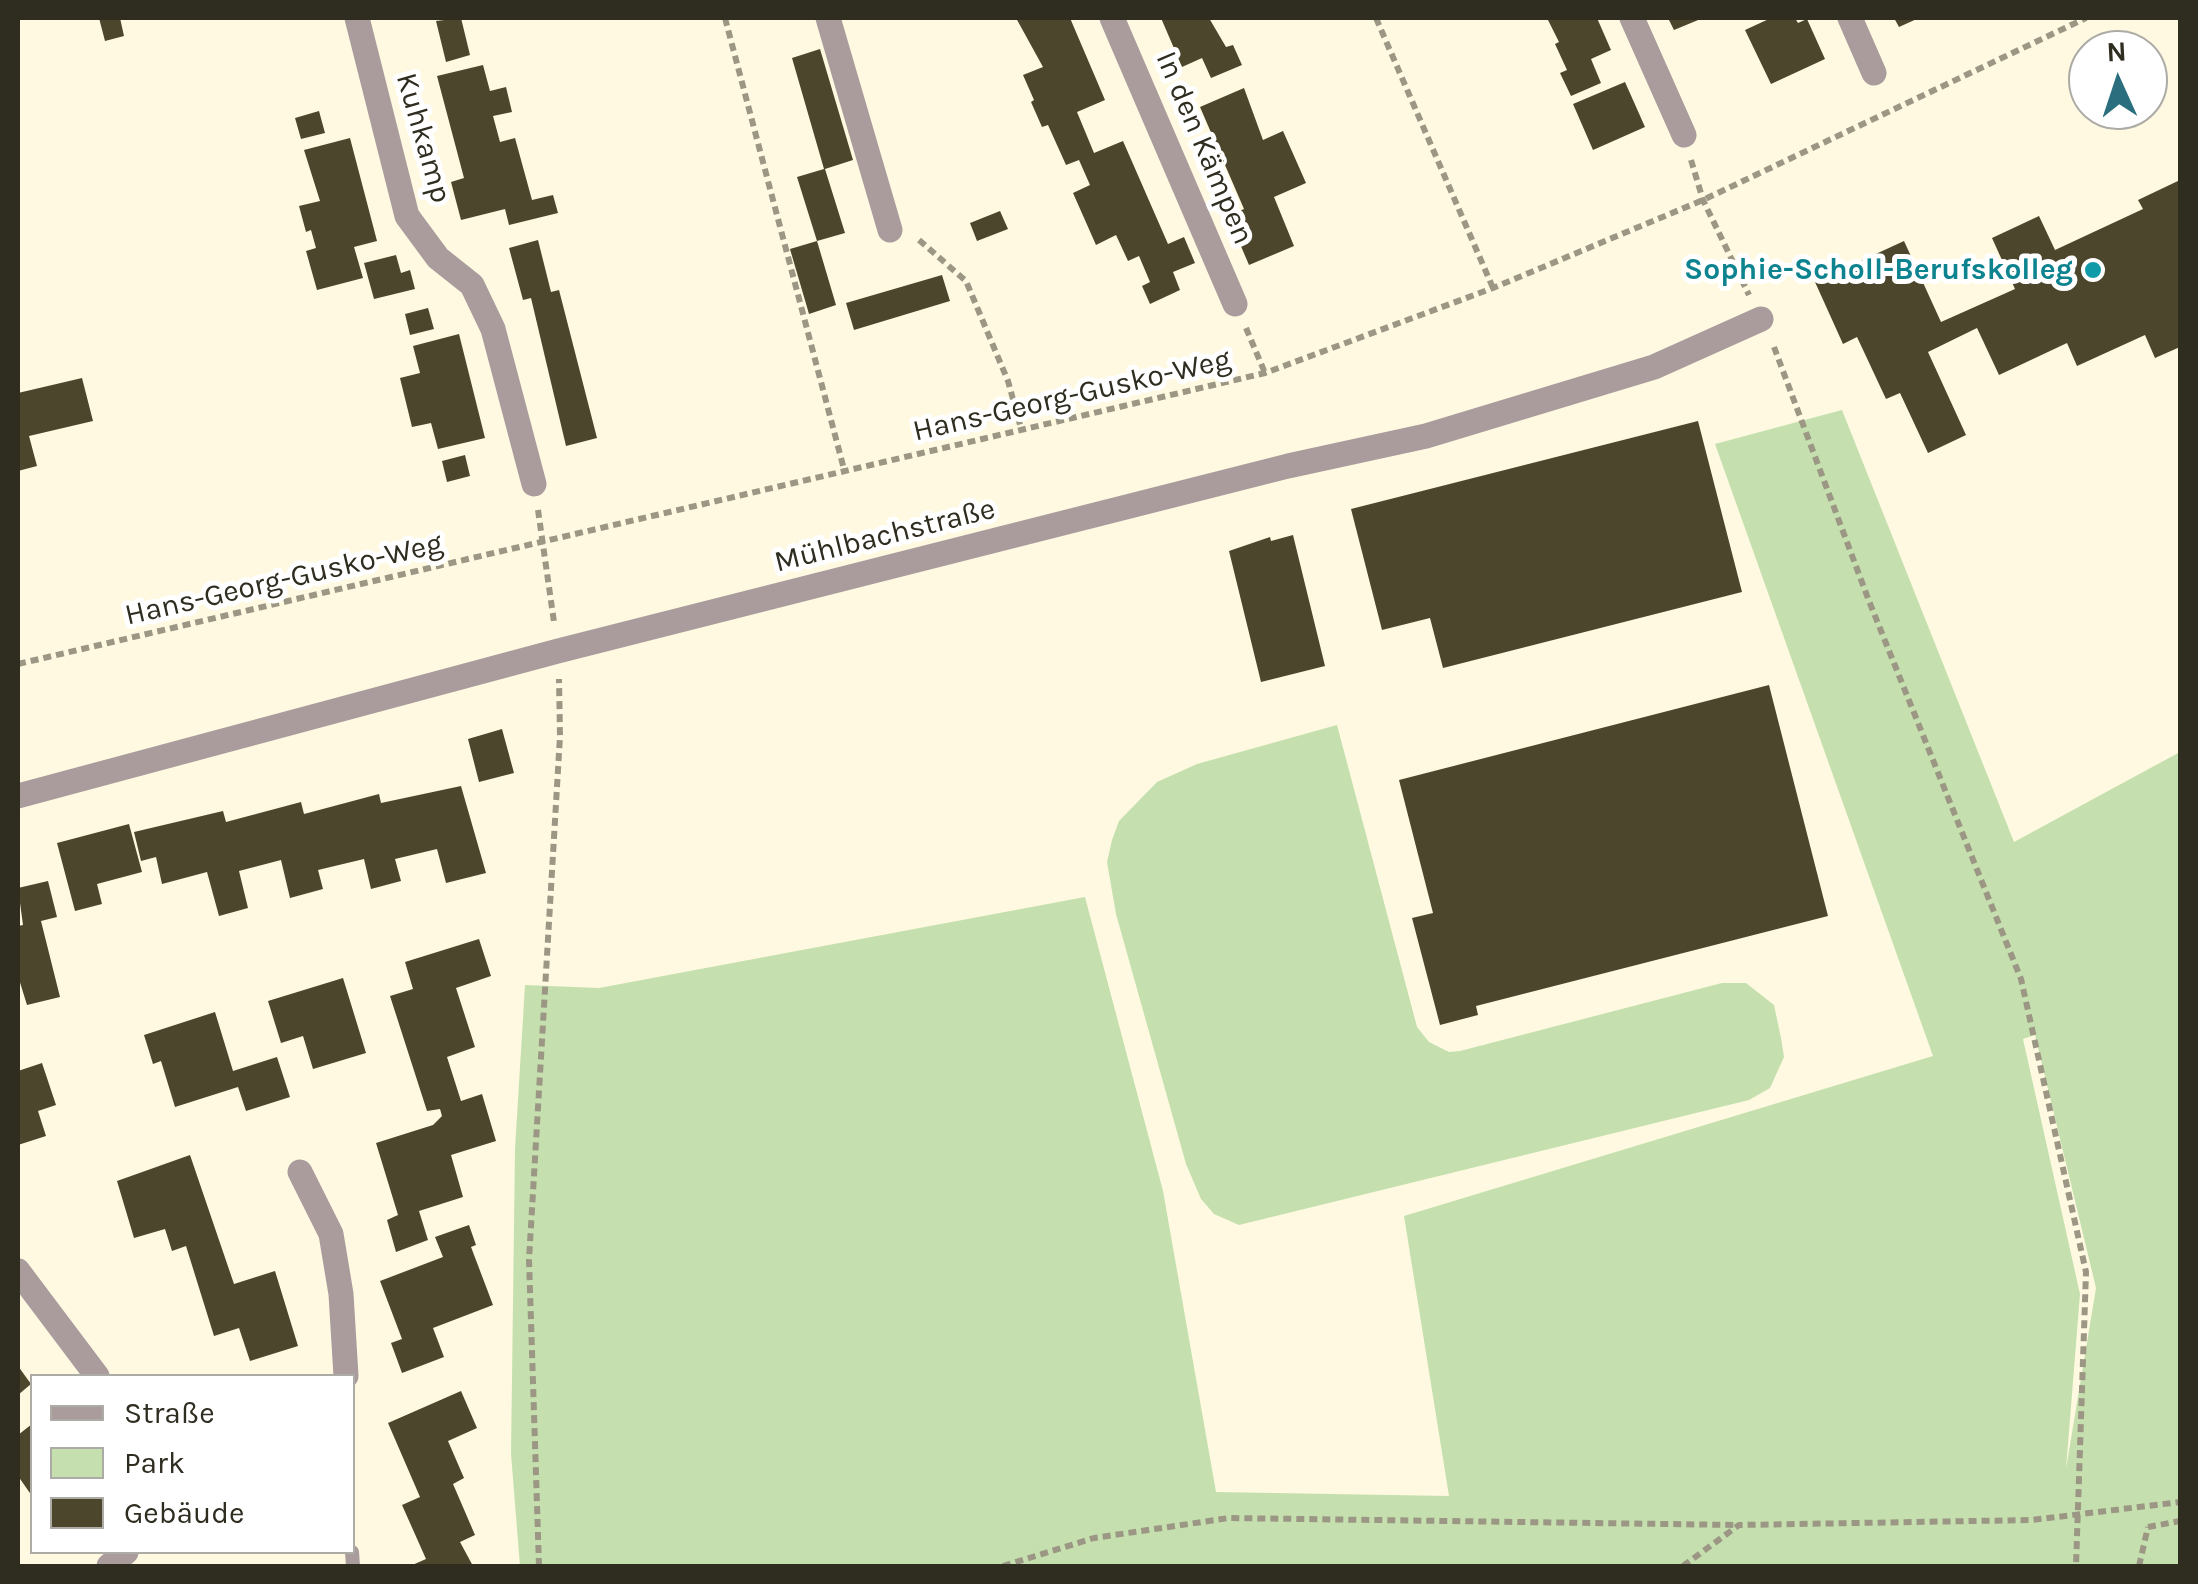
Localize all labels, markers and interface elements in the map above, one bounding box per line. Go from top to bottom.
north arrow [2068,30,2168,130]
text: N [2106,35,2127,69]
street label: In den Kämpen [1147,46,1261,250]
street label: Kuhkamp [387,69,459,207]
place label: Sophie-Scholl-Berufskolleg [1684,252,2073,288]
marker: Sophie-Scholl-Berufskolleg [2082,259,2104,281]
street label: Hans-Georg-Gusko-Weg [910,342,1234,450]
street label: Mühlbachstraße [771,491,999,581]
street label: Hans-Georg-Gusko-Weg [122,526,446,634]
legend [30,1374,355,1554]
text: Straße [124,1395,215,1431]
text: Park [124,1445,185,1481]
text: Gebäude [124,1495,244,1531]

